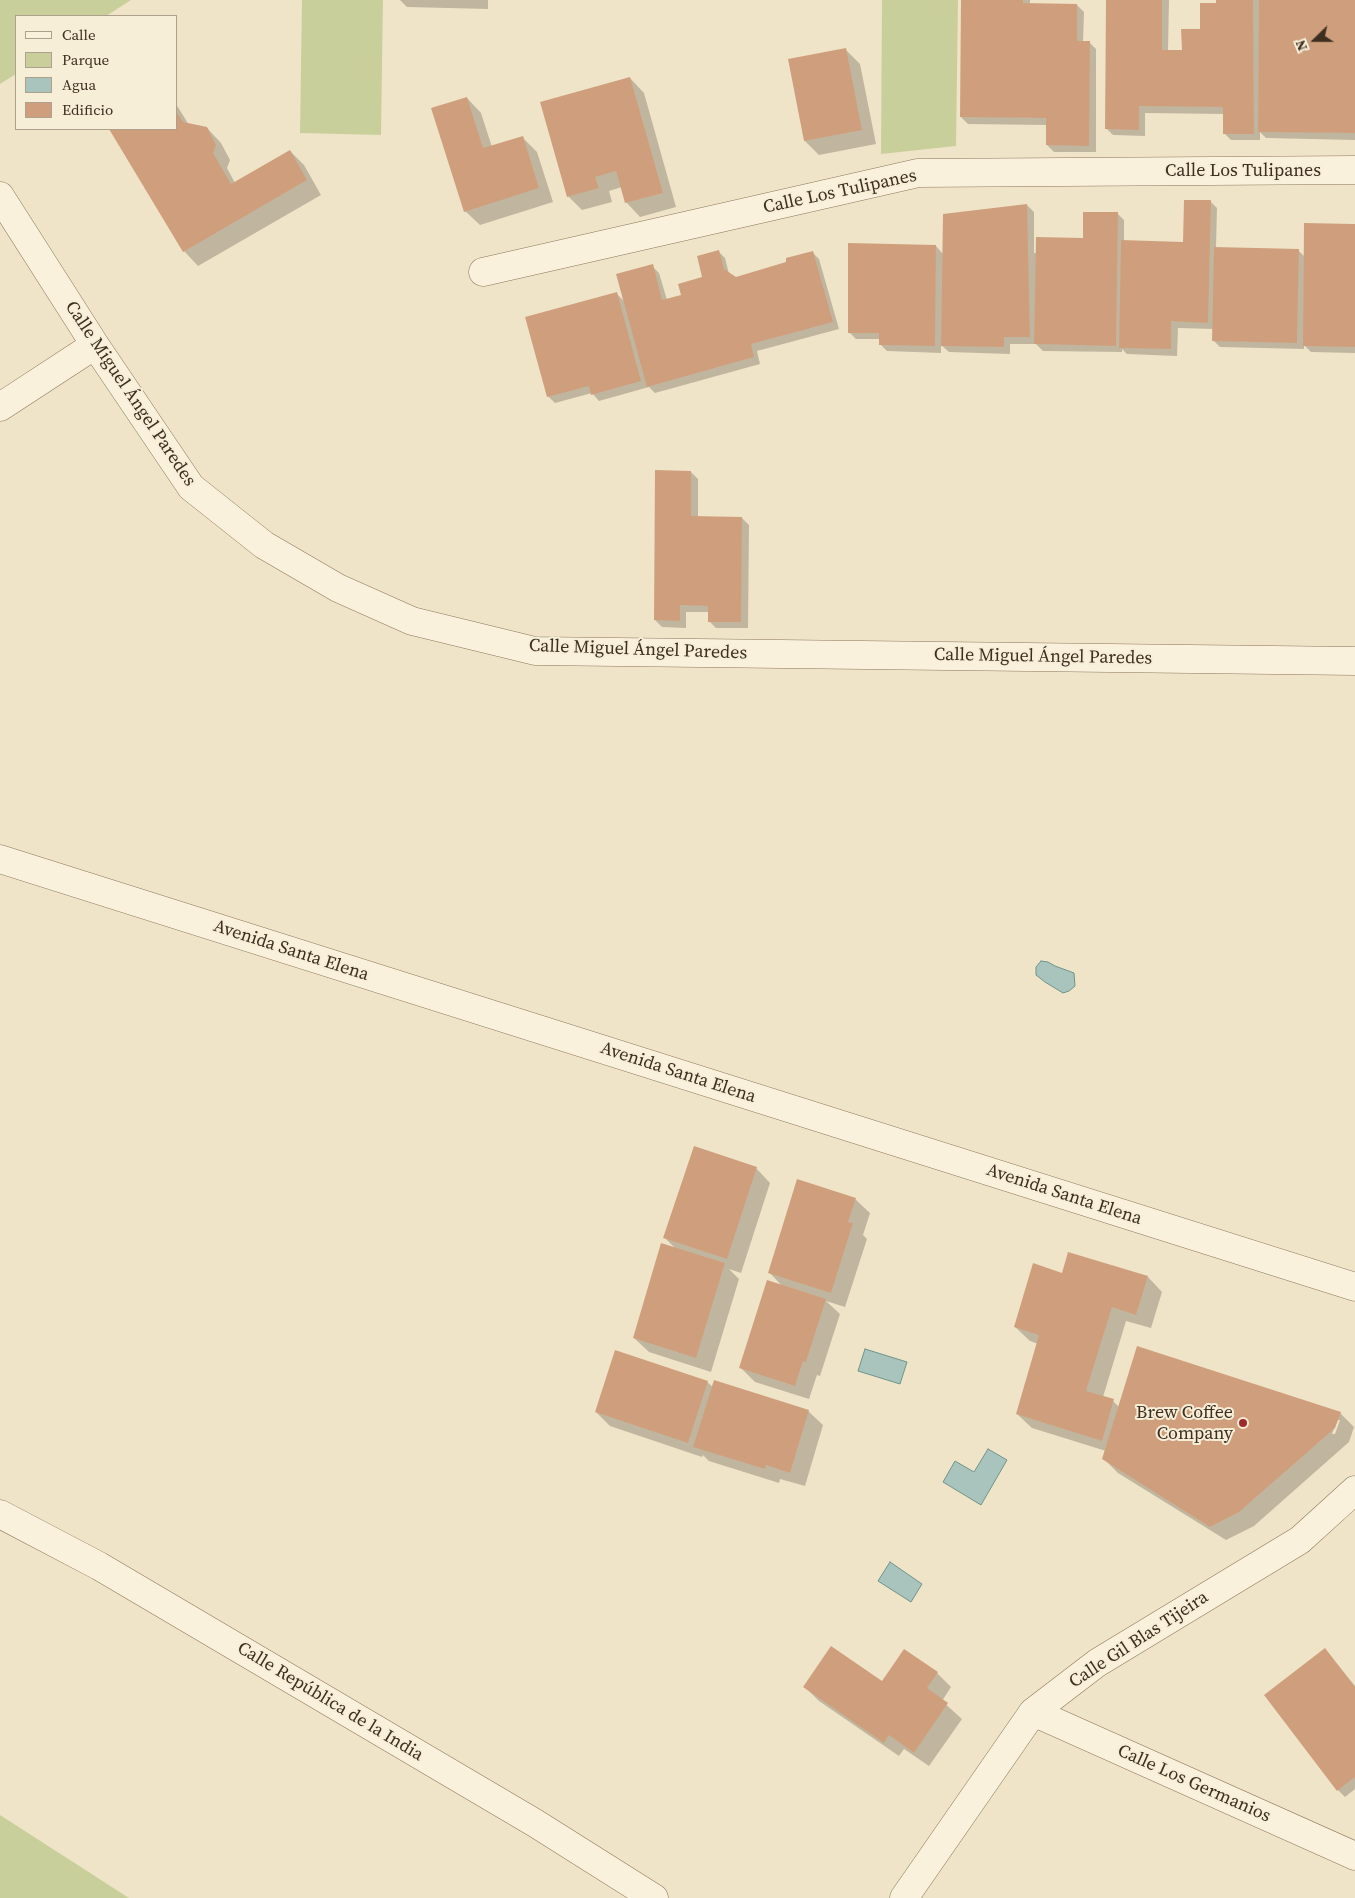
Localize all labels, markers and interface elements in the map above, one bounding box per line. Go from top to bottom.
legend [15,15,178,130]
north arrow [1290,15,1340,65]
text: Calle [62,24,96,45]
text: N [1290,37,1312,54]
text: Parque [62,49,109,70]
text: Agua [62,74,96,95]
text: Edificio [62,99,113,120]
street label: Calle Los Tulipanes [1165,160,1321,182]
street label: Calle Los Tulipanes [761,165,919,219]
street label: Calle Miguel Ángel Paredes [60,297,200,491]
street label: Calle Miguel Ángel Paredes [528,635,748,665]
street label: Calle Miguel Ángel Paredes [934,644,1152,670]
street label: Avenida Santa Elena [211,916,371,986]
street label: Avenida Santa Elena [598,1038,758,1108]
street label: Avenida Santa Elena [984,1160,1144,1230]
place label: Brew Coffee Company [1136,1402,1233,1445]
marker: Brew Coffee Company [1237,1417,1249,1429]
street label: Calle Gil Blas Tijeira [1065,1587,1213,1693]
street label: Calle República de la India [233,1638,427,1766]
street label: Calle Los Germanios [1114,1740,1274,1828]

